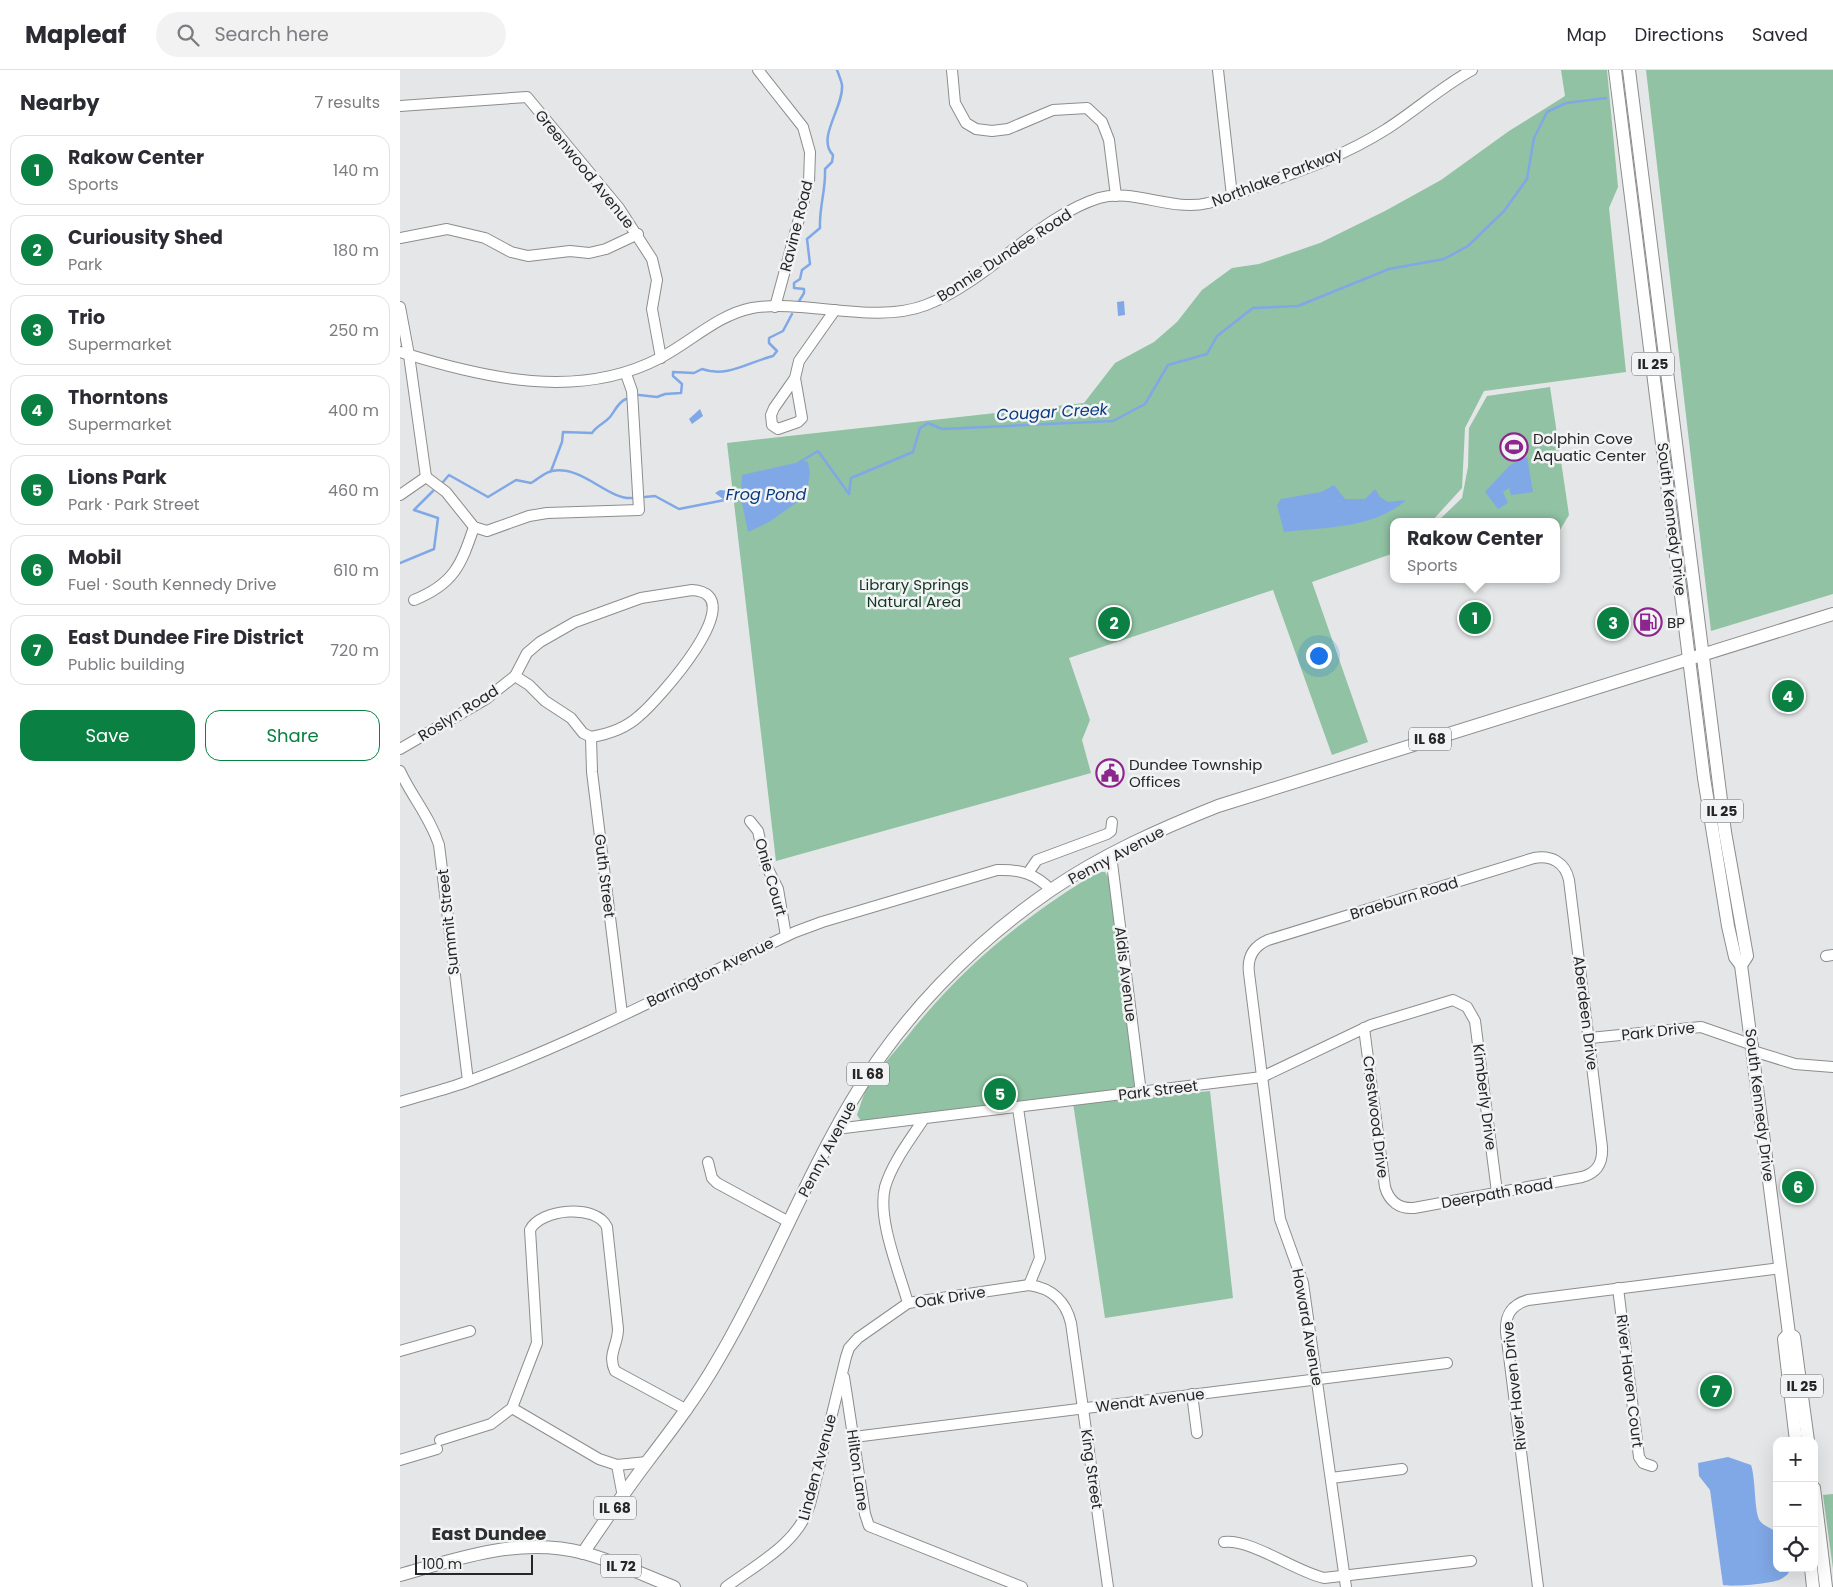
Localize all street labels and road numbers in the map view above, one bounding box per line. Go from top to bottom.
street label: Greenwood Avenue [530,105,640,233]
street label: Northlake Parkway [1208,142,1346,212]
street label: Ravine Road [775,178,817,274]
street label: Bonnie Dundee Road [933,204,1075,306]
road number: IL 25 [1632,352,1674,376]
street label: South Kennedy Drive [1652,441,1692,597]
street label: Roslyn Road [414,680,502,746]
road number: IL 68 [1409,728,1451,751]
road number: IL 25 [1701,799,1743,822]
street label: Penny Avenue [1064,821,1168,889]
street label: Guth Street [589,833,621,919]
street label: Onie Court [750,836,792,918]
street label: Summit Street [432,868,464,976]
street label: Braeburn Road [1347,872,1461,924]
street label: Aldis Avenue [1110,925,1142,1023]
street label: Barrington Avenue [643,932,777,1012]
street label: Aberdeen Drive [1569,955,1603,1071]
street label: Park Drive [1620,1017,1696,1045]
street label: South Kennedy Drive [1740,1027,1780,1183]
street label: Kimberly Drive [1468,1043,1502,1151]
street label: Crestwood Drive [1358,1055,1394,1179]
road number: IL 68 [847,1062,889,1086]
street label: Park Street [1117,1075,1199,1105]
street label: Penny Avenue [793,1097,861,1201]
street label: Deerpath Road [1439,1173,1555,1213]
street label: Howard Avenue [1287,1267,1329,1387]
street label: Oak Drive [913,1281,987,1313]
street label: River Haven Court [1611,1313,1649,1449]
street label: River Haven Drive [1497,1320,1531,1452]
road number: IL 25 [1781,1374,1823,1398]
street label: Wendt Avenue [1094,1383,1206,1417]
street label: Linden Avenue [793,1412,841,1522]
street label: Hilton Lane [842,1428,874,1512]
street label: King Street [1076,1428,1108,1510]
road number: IL 68 [594,1496,636,1520]
road number: IL 72 [601,1554,641,1578]

